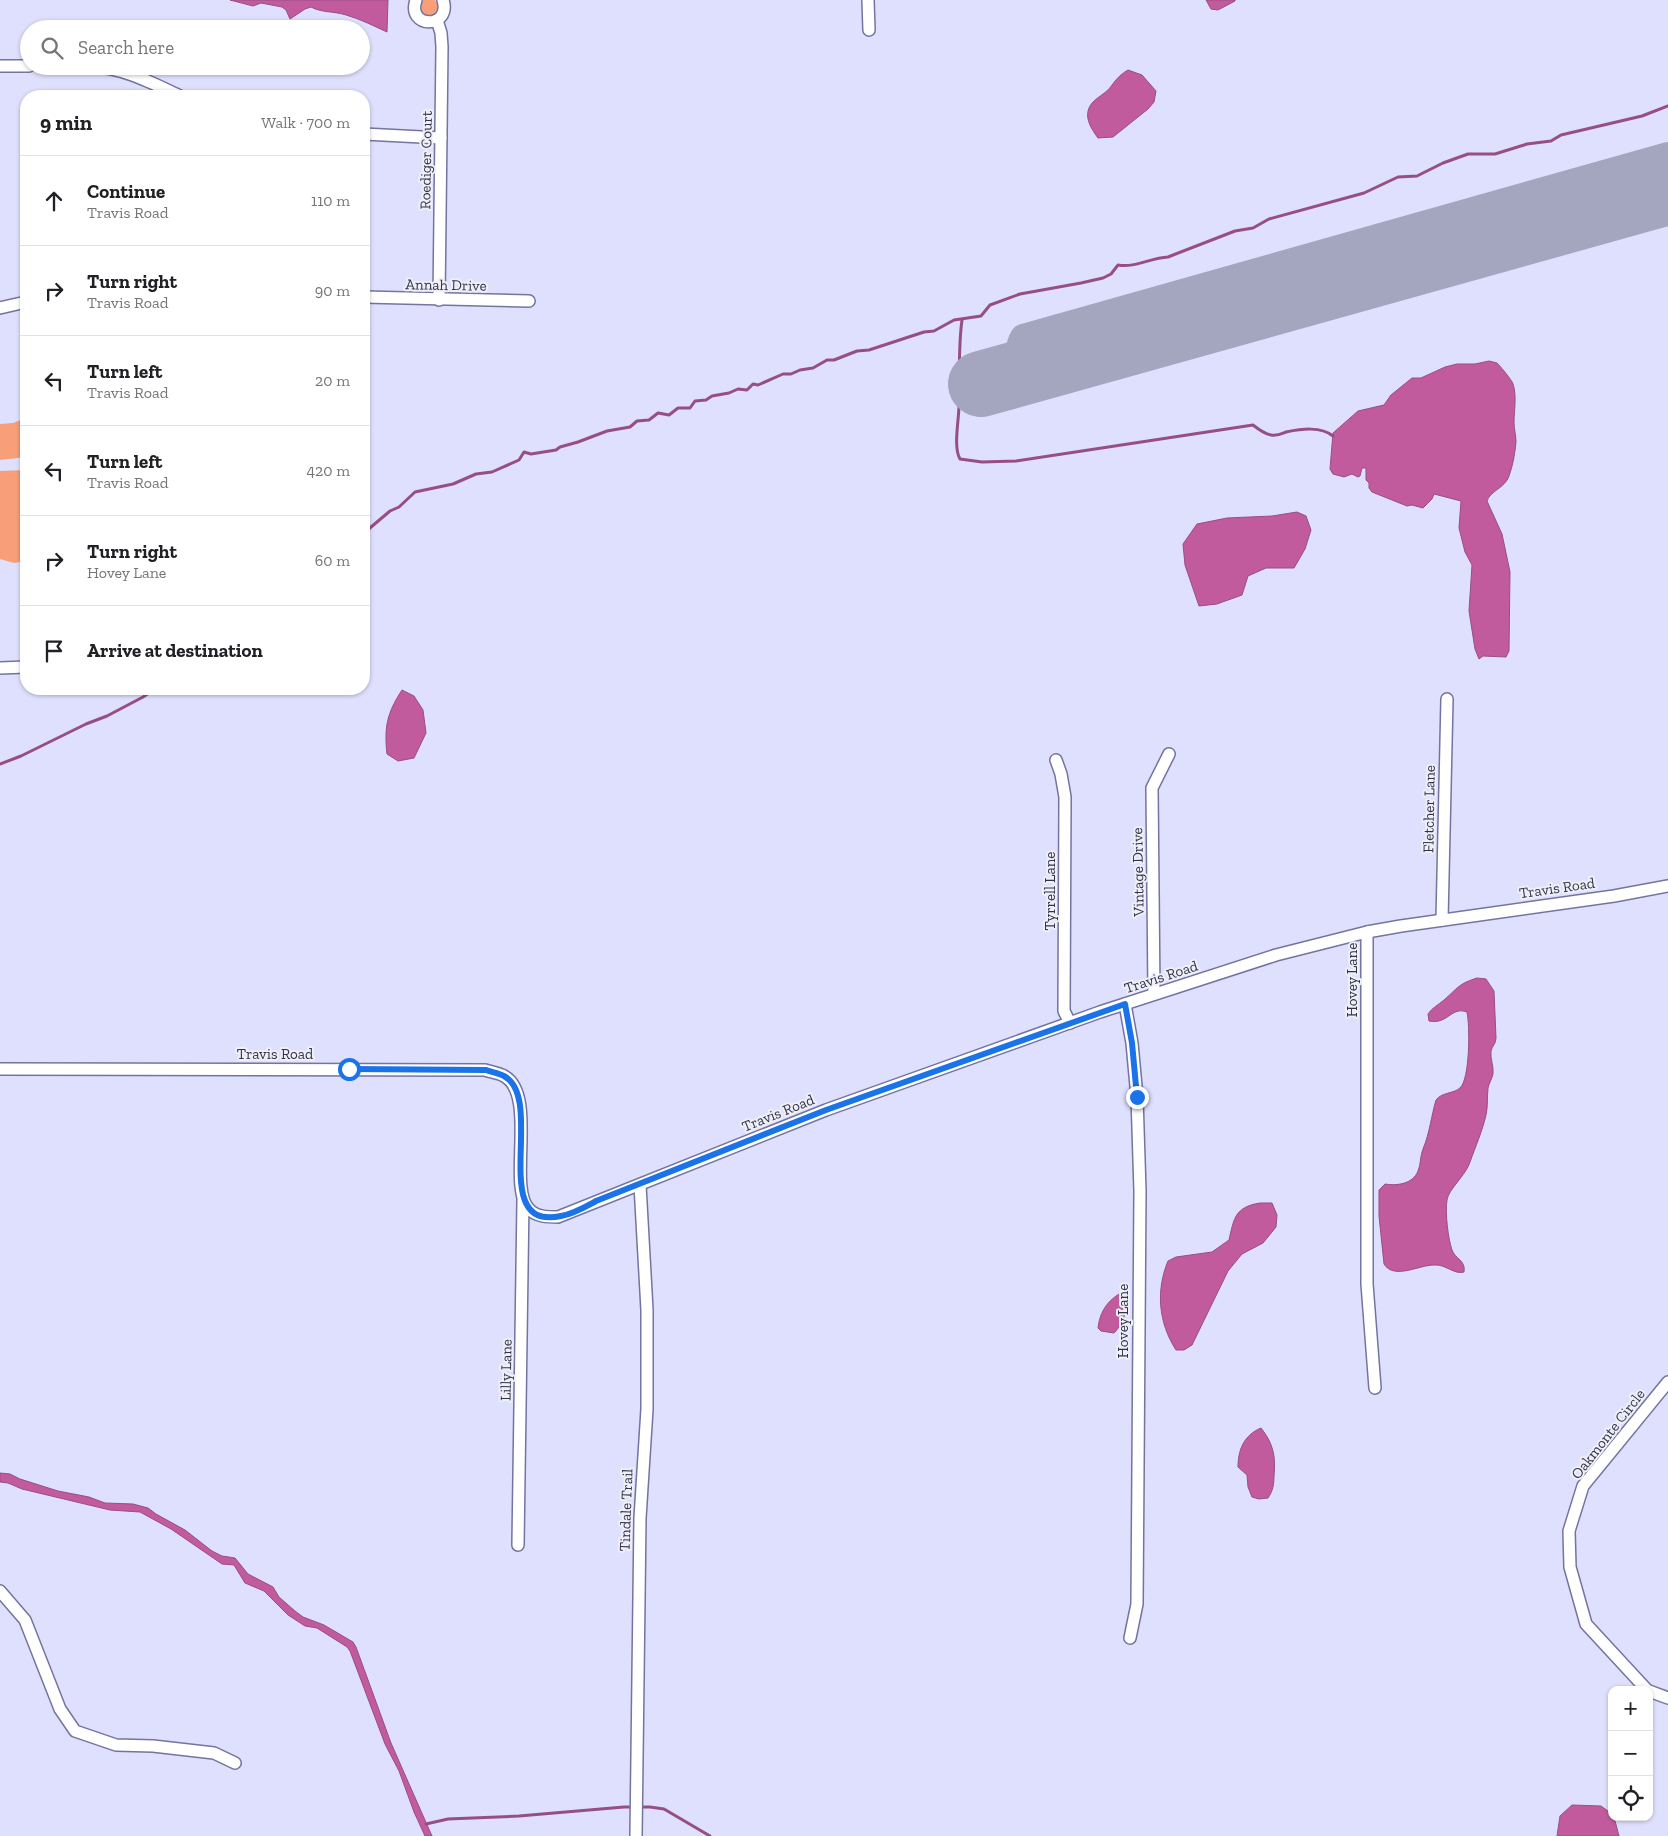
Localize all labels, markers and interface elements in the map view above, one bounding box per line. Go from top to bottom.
search box [20,20,370,75]
icon: search [38,34,66,62]
text: Search here [78,36,174,59]
text: 9 min [40,110,92,135]
street label: Roediger Court [416,110,436,209]
text: Walk · 700 m [261,113,350,132]
text: Continue [87,180,165,203]
icon: ahead [40,187,68,215]
text: 110 m [311,191,350,210]
text: Travis Road [87,203,168,222]
text: Turn right [87,270,177,293]
street label: Annah Drive [405,275,487,295]
icon: right [40,277,68,305]
text: 90 m [315,281,350,300]
text: Travis Road [87,293,168,312]
text: Turn left [87,360,162,383]
icon: left [40,367,68,395]
text: 20 m [315,371,350,390]
text: Travis Road [87,383,168,402]
text: Turn left [87,450,162,473]
icon: left [40,457,68,485]
text: 420 m [306,461,350,480]
text: Travis Road [87,473,168,492]
text: Turn right [87,540,177,563]
icon: right [40,547,68,575]
text: 60 m [315,551,350,570]
text: Hovey Lane [87,563,166,582]
icon: arrive [40,637,68,665]
text: Arrive at destination [87,639,263,662]
street label: Fletcher Lane [1419,765,1439,853]
street label: Vintage Drive [1128,827,1148,918]
street label: Tyrrell Lane [1041,852,1059,930]
street label: Travis Road [1518,874,1597,902]
street label: Hovey Lane [1343,943,1361,1017]
street label: Travis Road [1122,956,1201,997]
street label: Travis Road [237,1045,314,1063]
route start [338,1058,361,1081]
route end [1126,1086,1149,1109]
street label: Travis Road [739,1090,817,1136]
street label: Hovey Lane [1114,1284,1132,1358]
street label: Lilly Lane [496,1339,516,1401]
street label: Oakmonte Circle [1567,1385,1649,1483]
street label: Tindale Trail [616,1468,636,1552]
map controls [1608,1686,1653,1821]
button: + [1608,1686,1653,1731]
button: − [1608,1731,1653,1776]
button: locate [1608,1776,1653,1821]

